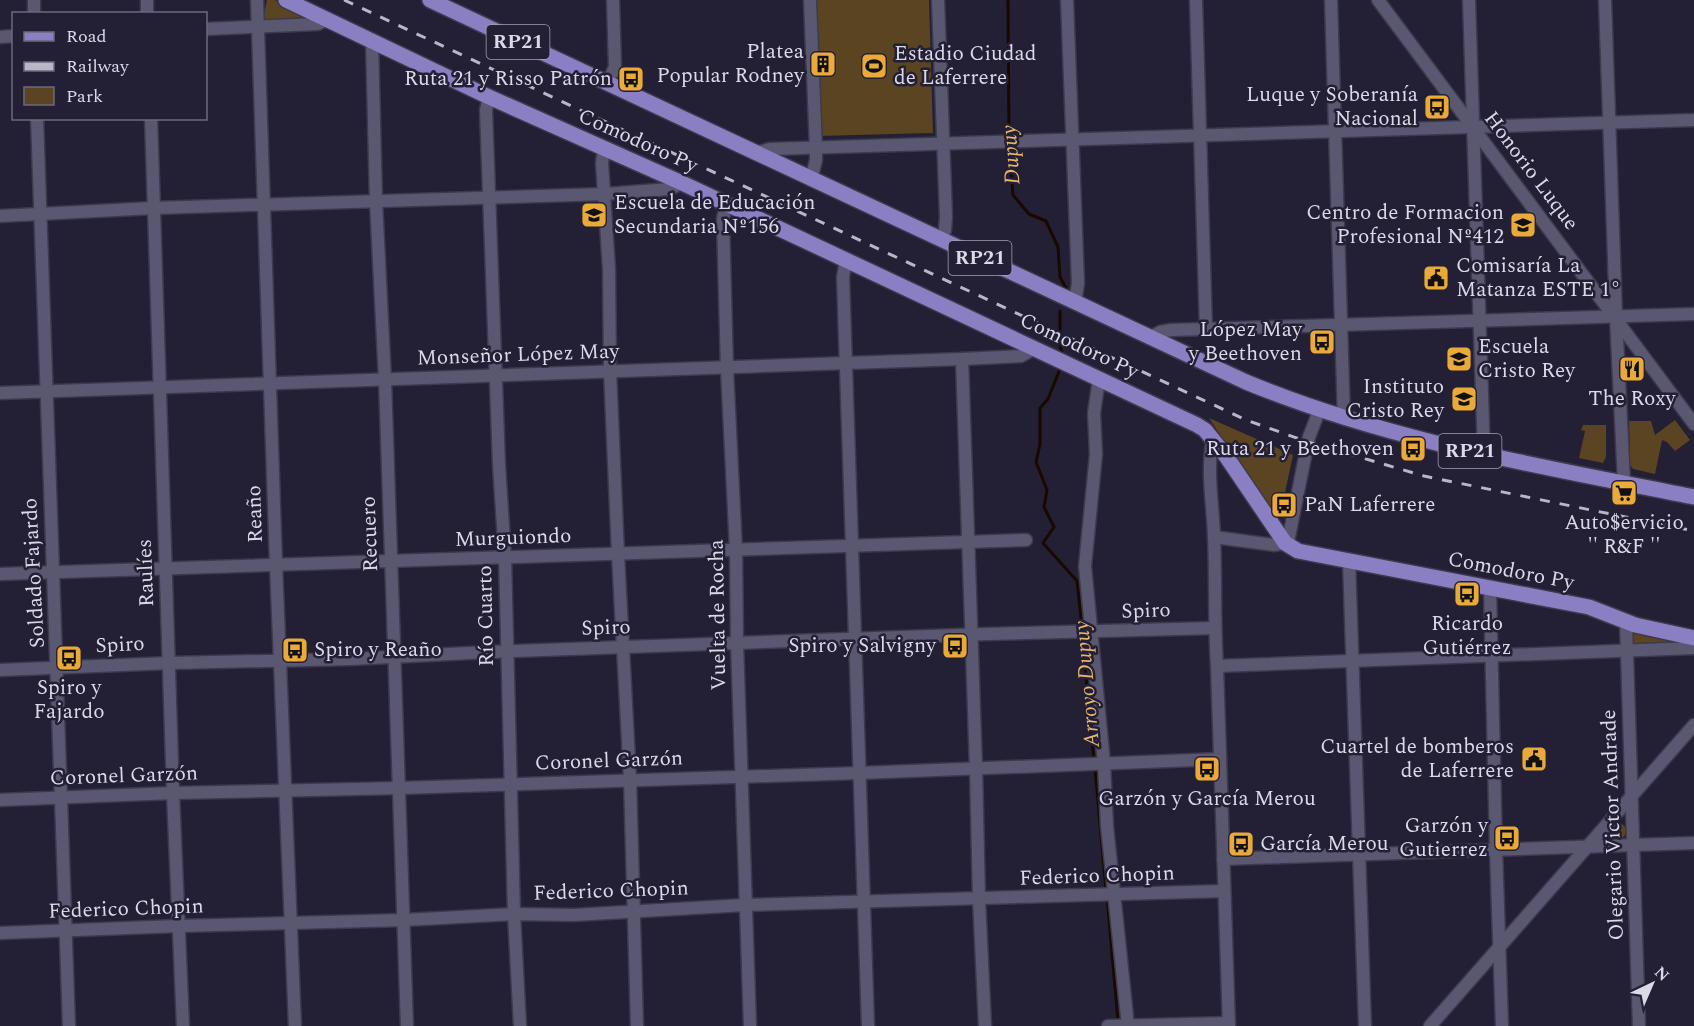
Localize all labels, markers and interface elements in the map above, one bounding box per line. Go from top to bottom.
legend [12,12,207,120]
text: Road [66,23,107,50]
road number: RP21 [486,25,550,59]
place label: Platea Popular Rodney [656,36,805,92]
place label: Estadio Ciudad de Laferrere [894,38,1037,94]
building icon: Platea Popular Rodney [808,49,838,79]
sports icon: Estadio Ciudad de Laferrere [859,51,889,81]
text: Railway [66,53,130,80]
place label: Ruta 21 y Risso Patrón [404,63,612,95]
bus stop icon: Ruta 21 y Risso Patrón [616,64,646,94]
place label: Luque y Soberanía Nacional [1246,79,1419,135]
text: Park [66,83,103,110]
bus stop icon: Luque y Soberanía Nacional [1422,92,1452,122]
street label: Comodoro Py [573,100,704,182]
street label: Honorio Luque [1475,105,1587,237]
water label: Dupuy [992,124,1030,186]
place label: Escuela de Educación Secundaria Nº156 [614,187,815,243]
place label: Centro de Formacion Profesional Nº412 [1306,197,1504,253]
school or university icon: Escuela de Educación Secundaria Nº156 [579,200,609,230]
school or university icon: Centro de Formacion Profesional Nº412 [1508,210,1538,240]
road number: RP21 [948,241,1012,275]
place label: Comisaría La Matanza ESTE 1° [1456,250,1621,306]
public building icon: Comisaría La Matanza ESTE 1° [1421,263,1451,293]
street label: Comodoro Py [1014,304,1145,388]
place label: López May y Beethoven [1188,314,1303,370]
bus stop icon: López May y Beethoven [1307,327,1337,357]
place label: Escuela Cristo Rey [1478,331,1576,387]
street label: Monseñor López May [416,335,621,375]
school or university icon: Escuela Cristo Rey [1444,344,1474,374]
restaurant icon: The Roxy [1617,354,1647,384]
place label: Instituto Cristo Rey [1347,371,1445,427]
place label: The Roxy [1588,383,1677,415]
school or university icon: Instituto Cristo Rey [1449,384,1479,414]
place label: Ruta 21 y Beethoven [1206,433,1394,465]
bus stop icon: Ruta 21 y Beethoven [1398,434,1428,464]
road number: RP21 [1438,434,1502,468]
supermarket icon: Auto$ervicio '' R&F '' [1609,478,1639,508]
street label: Reaño [238,484,272,544]
place label: PaN Laferrere [1304,489,1435,521]
bus stop icon: PaN Laferrere [1269,490,1299,520]
street label: Recuero [353,496,387,572]
street label: Soldado Fajardo [14,497,54,649]
place label: Auto$ervicio '' R&F '' [1564,507,1684,563]
street label: Murguiondo [454,520,572,556]
street label: Raulíes [129,538,163,608]
street label: Vuelta de Rocha [701,538,735,691]
street label: Comodoro Py [1445,543,1578,599]
street label: Río Cuarto [469,565,503,667]
bus stop icon: Ricardo Gutiérrez [1452,579,1482,609]
street label: Spiro [1121,594,1171,628]
place label: Ricardo Gutiérrez [1422,608,1512,664]
street label: Spiro [581,611,631,645]
water label: Arroyo Dupuy [1065,619,1109,750]
street label: Spiro [95,628,145,662]
place label: Spiro y Salvigny [788,630,937,662]
bus stop icon: Spiro y Salvigny [940,631,970,661]
place label: Spiro y Reaño [314,634,442,666]
bus stop icon: Spiro y Reaño [280,635,310,665]
bus stop icon: Spiro y Fajardo [54,643,84,673]
place label: Spiro y Fajardo [33,672,105,728]
street label: Olegario Victor Andrade [1593,709,1633,941]
place label: Cuartel de bomberos de Laferrere [1320,731,1514,787]
street label: Coronel Garzón [534,742,684,780]
public building icon: Cuartel de bomberos de Laferrere [1519,744,1549,774]
bus stop icon: Garzón y García Merou [1192,754,1222,784]
street label: Coronel Garzón [49,757,199,795]
place label: Garzón y García Merou [1098,783,1316,815]
place label: Garzón y Gutierrez [1399,810,1489,866]
bus stop icon: Garzón y Gutierrez [1492,823,1522,853]
place label: García Merou [1260,828,1389,860]
bus stop icon: García Merou [1226,829,1256,859]
street label: Federico Chopin [1019,857,1175,895]
street label: Federico Chopin [533,872,689,910]
street label: Federico Chopin [48,890,204,928]
north arrow [1622,954,1682,1014]
text: N [1649,961,1675,987]

